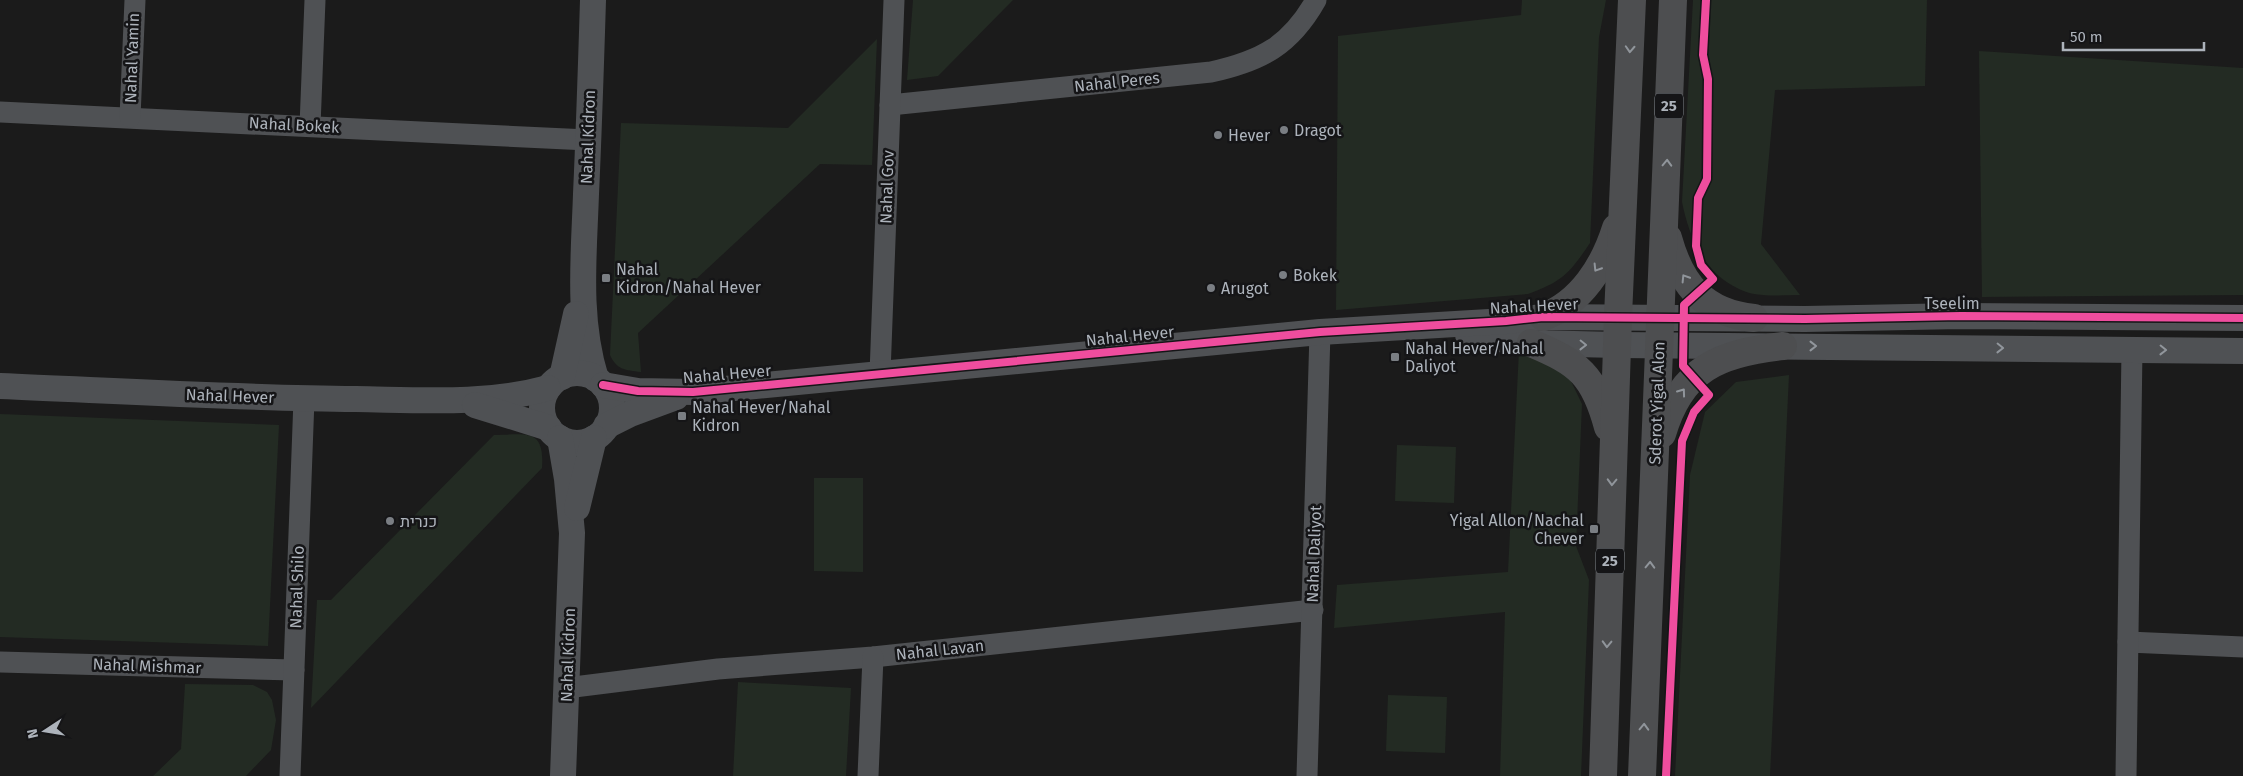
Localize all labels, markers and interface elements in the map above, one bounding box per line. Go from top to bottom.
street label: Nahal Yamin [121,13,143,103]
scale bar [2063,20,2204,52]
text: 50 m [2070,28,2103,46]
one-way arrow [1624,45,1635,53]
street label: Nahal Peres [1073,68,1161,96]
street label: Nahal Kidron [577,89,599,185]
road number: 25 [1655,94,1683,118]
street label: Nahal Bokek [248,113,340,137]
place label: Dragot [1294,121,1342,140]
marker: Dragot [1278,124,1290,136]
place label: Hever [1228,126,1271,145]
marker: Hever [1212,129,1224,141]
street label: Nahal Gov [876,150,898,224]
one-way arrow [1661,159,1672,167]
place label: Nahal Kidron/Nahal Hever [616,260,762,297]
one-way arrow [1594,263,1604,272]
place label: Bokek [1293,266,1338,285]
marker: Bokek [1277,269,1289,281]
marker: Nahal Kidron/Nahal Hever [600,272,612,284]
one-way arrow [1681,275,1691,284]
place label: Arugot [1221,279,1269,298]
marker: Arugot [1205,282,1217,294]
street label: Nahal Hever [1489,294,1580,318]
street label: Tseelim [1924,294,1980,313]
street label: Nahal Hever [1085,322,1176,350]
place label: Nahal Hever/Nahal Daliyot [1405,339,1544,376]
one-way arrow [1579,339,1587,350]
street label: Sderot Yigal Alon [1645,341,1669,465]
one-way arrow [1810,341,1817,351]
one-way arrow [1997,343,2005,353]
one-way arrow [2160,345,2167,355]
marker: Nahal Hever/Nahal Daliyot [1389,351,1401,363]
street label: Nahal Hever [682,361,773,387]
street label: Nahal Hever [185,385,275,407]
one-way arrow [1676,389,1684,398]
place label: Nahal Hever/Nahal Kidron [692,398,831,435]
marker: Nahal Hever/Nahal Kidron [676,410,688,422]
one-way arrow [1607,478,1618,486]
street label: Nahal Daliyot [1303,505,1325,603]
place label: Yigal Allon/Nachal Chever [1450,511,1585,548]
place label: כנרית [400,512,437,531]
marker: כנרית [384,515,396,527]
marker: Yigal Allon/Nachal Chever [1588,523,1600,535]
street label: Nahal Shilo [286,545,308,629]
road number: 25 [1596,548,1624,574]
one-way arrow [1645,561,1656,569]
street label: Nahal Kidron [557,607,579,703]
street label: Nahal Lavan [895,636,985,664]
one-way arrow [1602,640,1612,648]
street label: Nahal Mishmar [92,655,203,677]
north arrow [20,706,70,756]
one-way arrow [1638,723,1649,731]
text: N [23,727,42,740]

